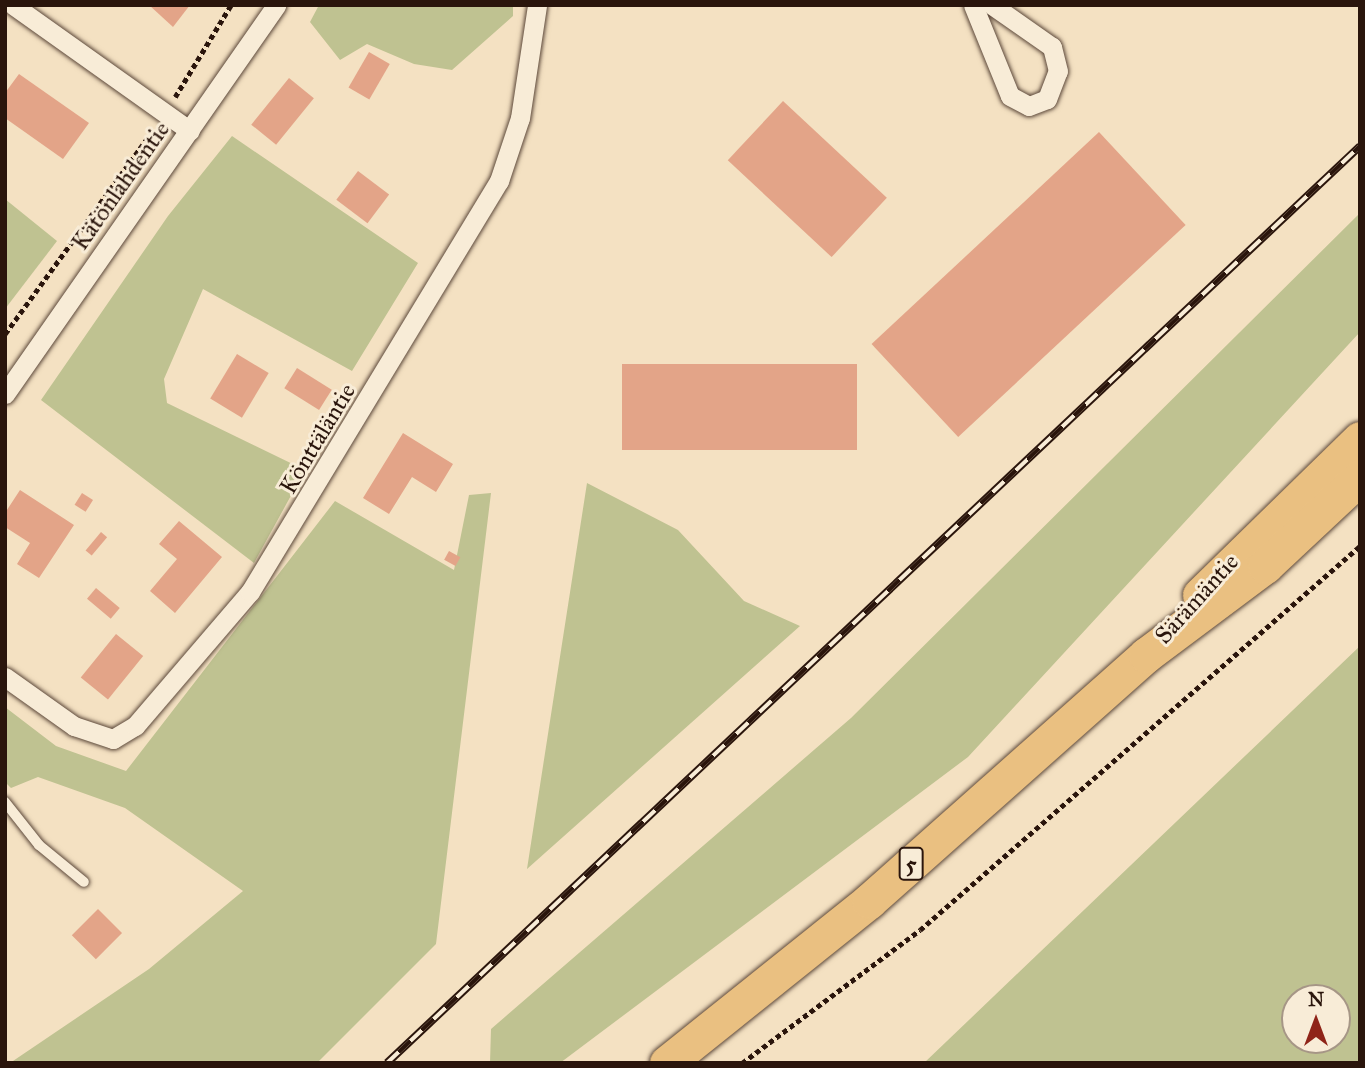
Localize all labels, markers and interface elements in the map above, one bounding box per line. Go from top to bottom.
street label: Kätönlahdentie [66,116,176,256]
street label: Könttäläntie [274,379,362,499]
street label: Särämäntie [1149,548,1245,650]
road number: 5 [897,844,925,884]
north arrow [1281,984,1351,1054]
text: N [1308,988,1324,1011]

